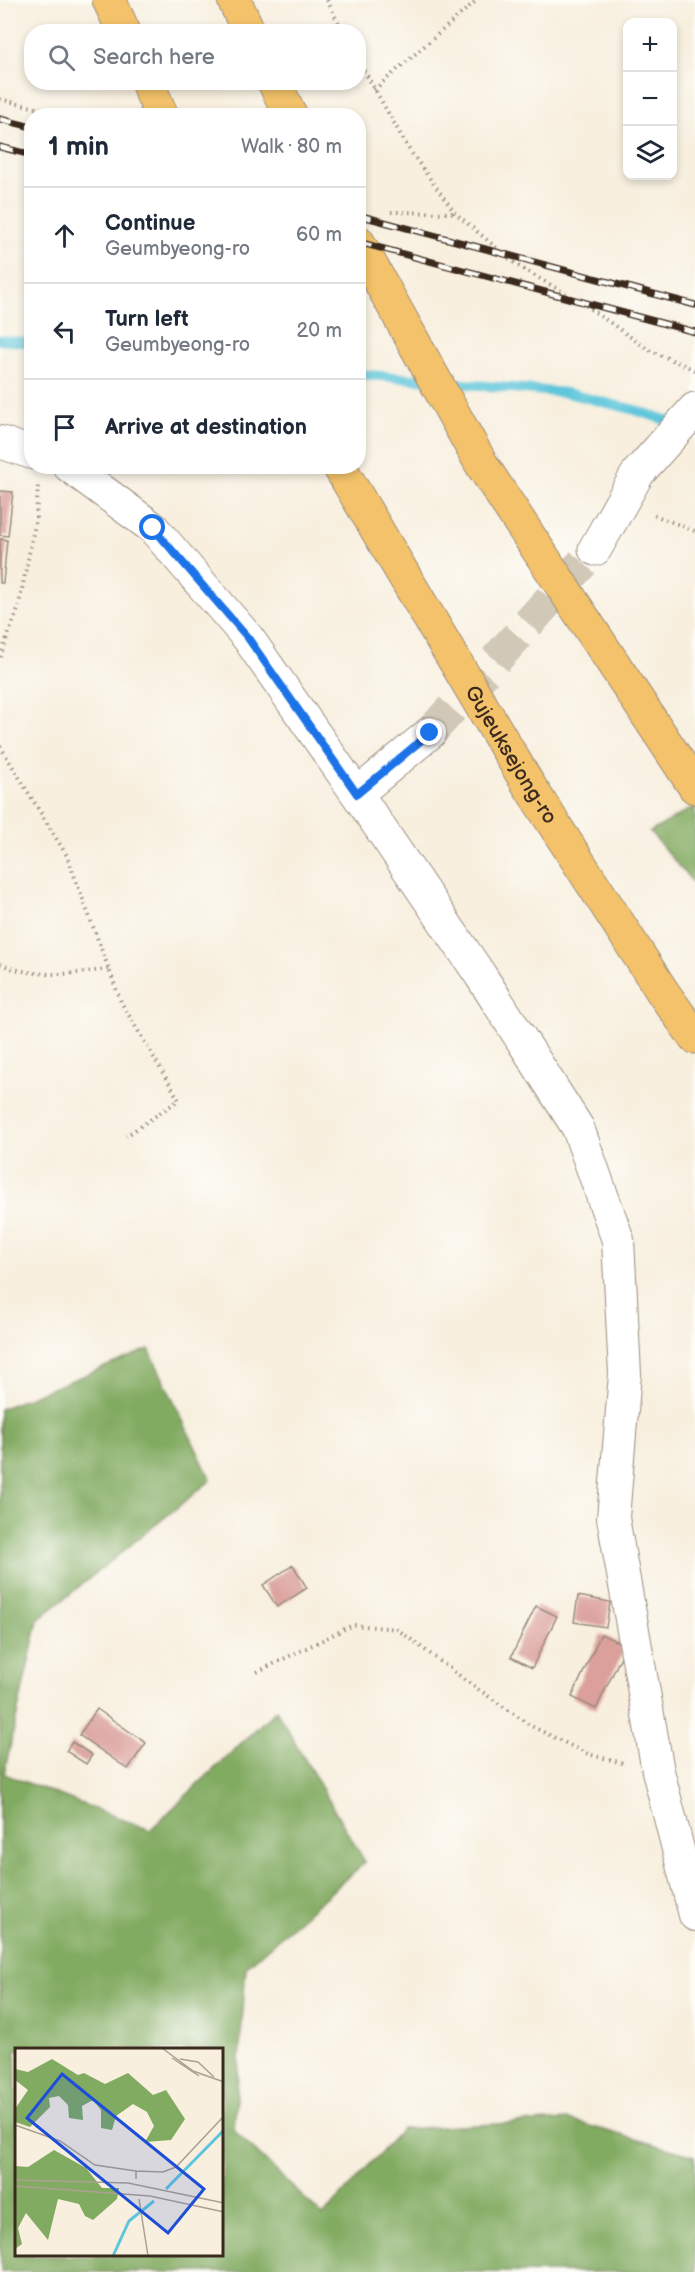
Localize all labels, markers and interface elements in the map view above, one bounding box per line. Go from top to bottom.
map controls [623,18,677,180]
button: + [623,18,677,72]
search box [24,24,366,90]
icon: search [45,41,78,74]
text: Search here [93,44,215,71]
button: − [623,72,677,126]
button: layers [623,126,677,180]
text: 1 min [48,132,109,163]
text: Walk · 80 m [241,135,342,159]
text: Continue [105,210,195,237]
icon: ahead [48,219,81,252]
text: 60 m [296,223,342,247]
text: Geumbyeong-ro [105,237,250,261]
text: Turn left [105,306,189,333]
icon: left [48,315,81,348]
text: 20 m [297,319,342,343]
text: Geumbyeong-ro [105,333,250,357]
icon: arrive [48,411,81,444]
text: Arrive at destination [105,414,307,441]
route start [139,514,165,540]
street label: Gujeuksejong-ro [460,681,563,828]
route end [416,719,442,745]
inset map [15,2048,224,2257]

